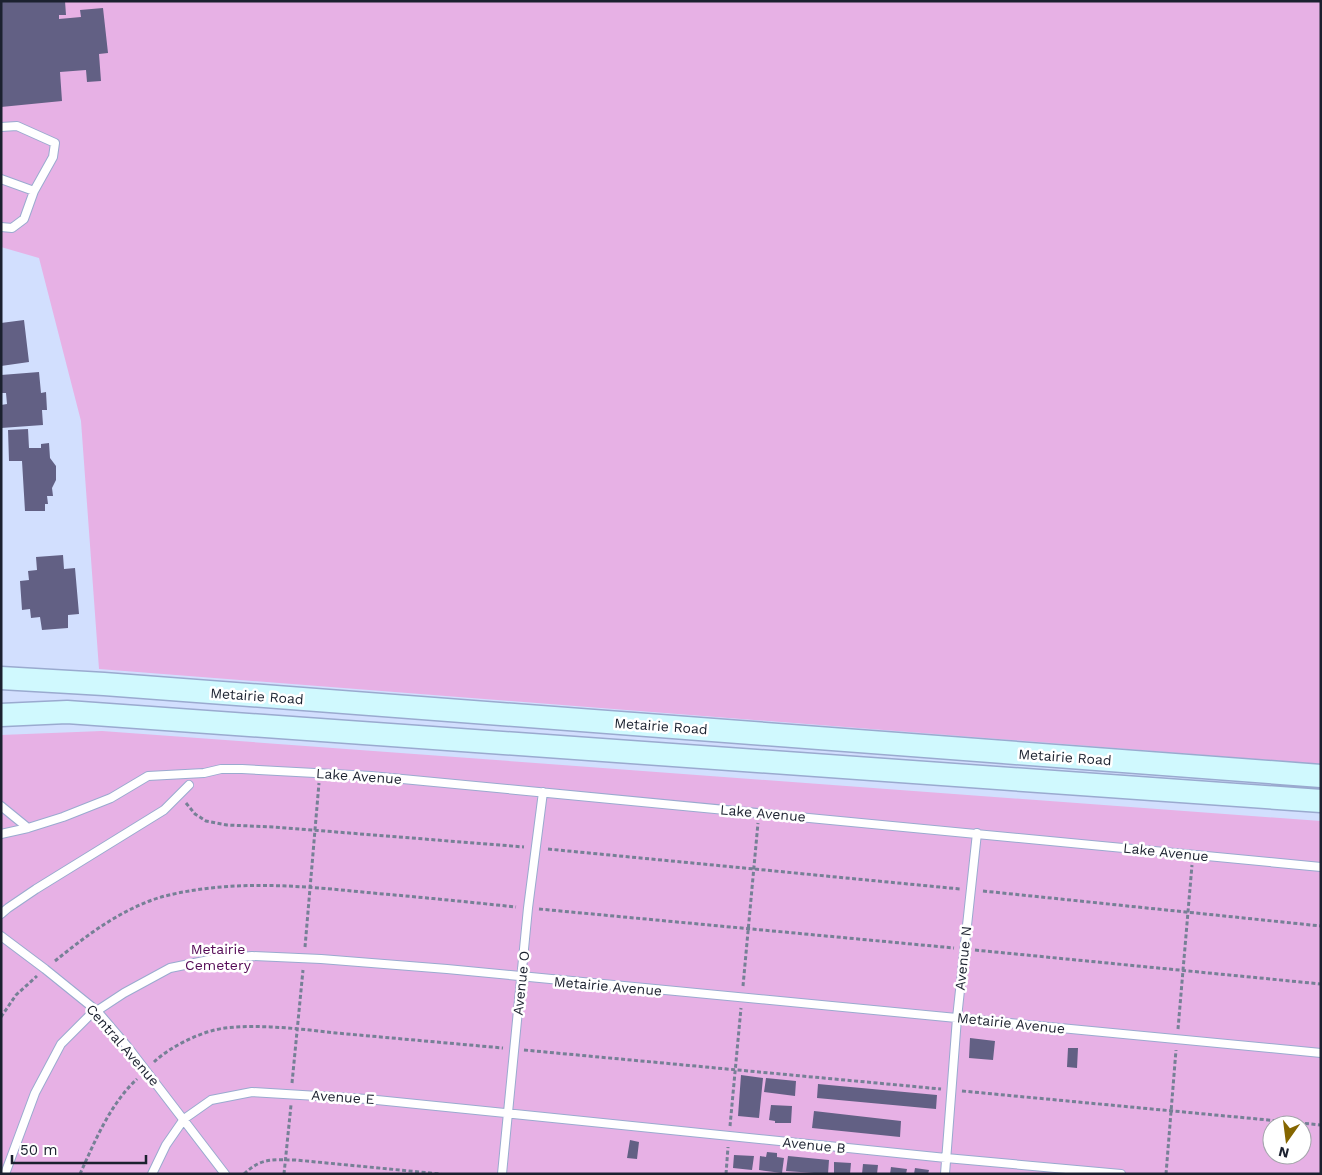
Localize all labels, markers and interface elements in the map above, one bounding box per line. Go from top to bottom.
street label: Metairie Road [210,685,304,707]
street label: Metairie Road [614,715,708,737]
street label: Metairie Road [1018,746,1112,768]
street label: Lake Avenue [316,765,402,787]
street label: Lake Avenue [720,801,806,825]
street label: Lake Avenue [1123,840,1209,864]
street label: Avenue N [952,925,974,991]
park label: Metairie Cemetery [185,941,252,973]
street label: Avenue O [510,950,532,1016]
street label: Metairie Avenue [553,973,663,999]
street label: Central Avenue [83,1001,163,1089]
street label: Metairie Avenue [956,1009,1066,1037]
street label: Avenue E [311,1087,375,1107]
north arrow [1262,1115,1312,1165]
scale bar [12,1132,146,1164]
street label: Avenue B [782,1134,846,1156]
text: 50 m [20,1141,57,1159]
text: N [1277,1144,1291,1162]

